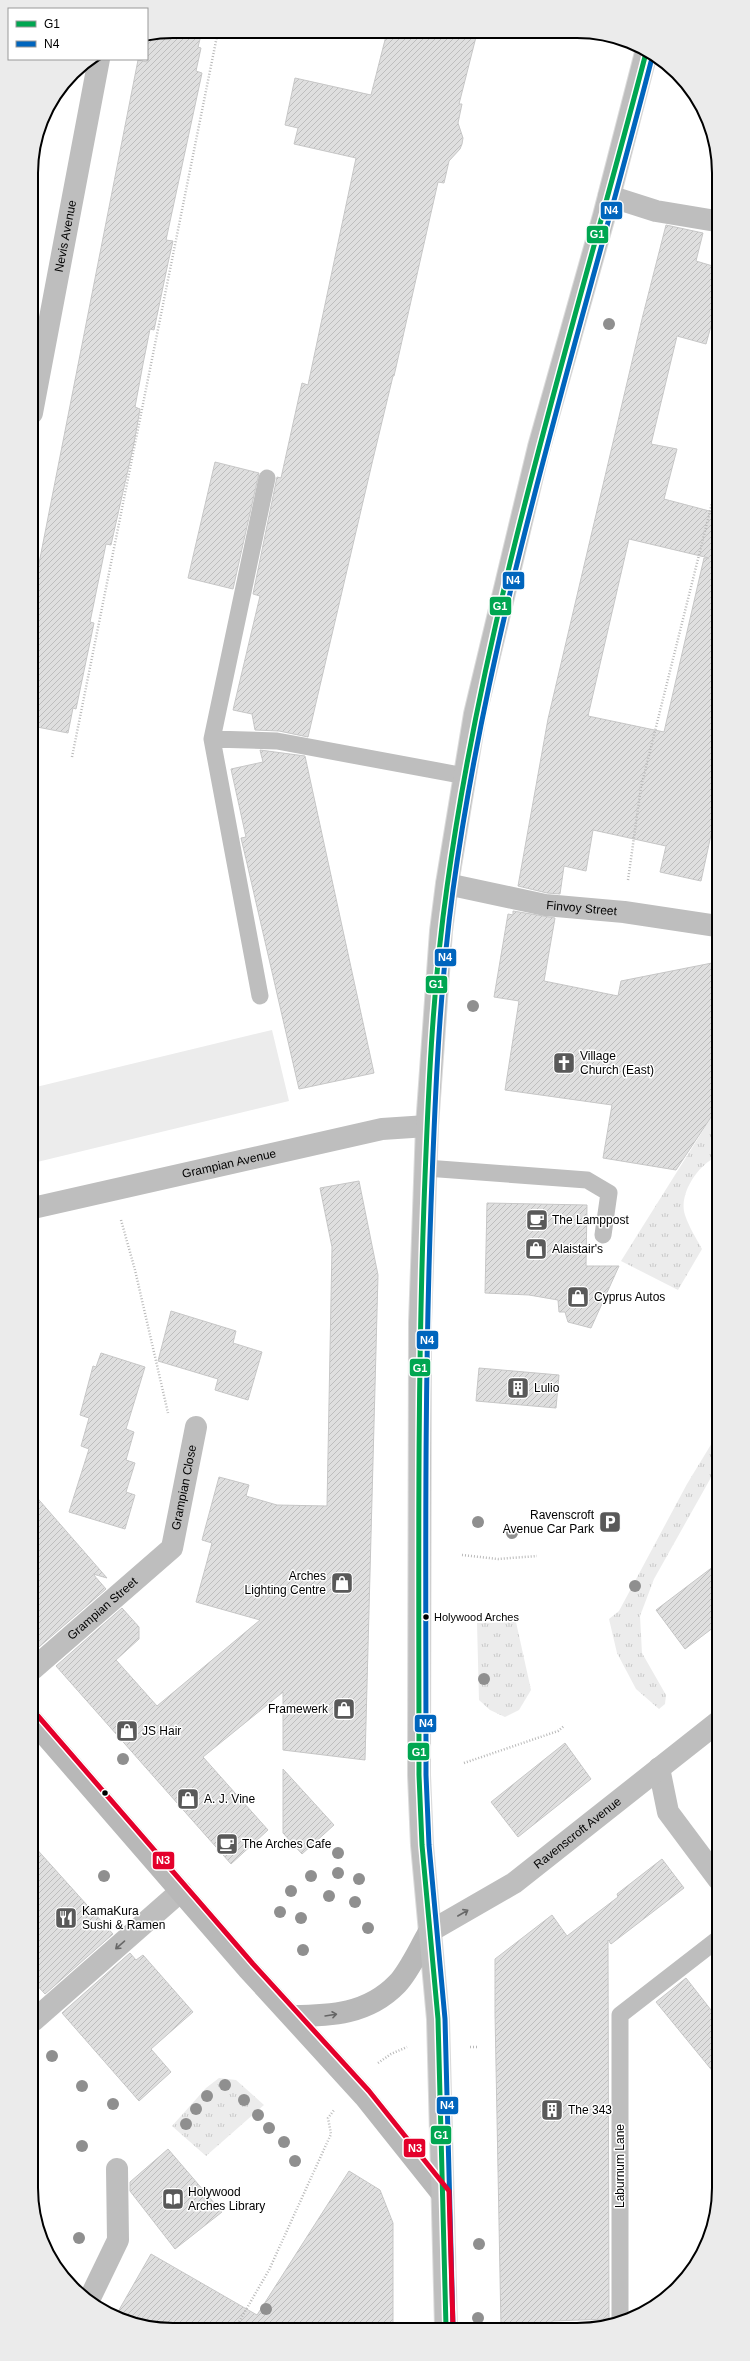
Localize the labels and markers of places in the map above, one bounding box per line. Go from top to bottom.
place label: Village Church (East) [580,1049,654,1077]
church icon: Village Church (East) [551,1050,577,1076]
cafe icon: The Lamppost [524,1207,550,1233]
place label: The Lamppost [552,1213,629,1227]
shop icon: Alaistair's [523,1236,549,1262]
place label: Alaistair's [552,1242,603,1256]
shop icon: Cyprus Autos [565,1284,591,1310]
place label: Cyprus Autos [594,1290,665,1304]
building icon: Lulio [505,1375,531,1401]
place label: Lulio [534,1381,560,1395]
place label: Ravenscroft Avenue Car Park [503,1508,595,1536]
parking icon: Ravenscroft Avenue Car Park [597,1509,623,1535]
place label: Arches Lighting Centre [245,1569,326,1597]
shop icon: Arches Lighting Centre [329,1570,355,1596]
place label: Holywood Arches [434,1611,519,1623]
marker: Holywood Arches [421,1612,431,1622]
shop icon: Framewerk [331,1696,357,1722]
place label: Framewerk [268,1702,329,1716]
shop icon: JS Hair [114,1718,140,1744]
place label: JS Hair [142,1724,181,1738]
shop icon: A. J. Vine [175,1786,201,1812]
unlabelled marker [100,1788,110,1798]
place label: A. J. Vine [204,1792,255,1806]
cafe icon: The Arches Cafe [214,1831,240,1857]
place label: The Arches Cafe [242,1837,332,1851]
place label: KamaKura Sushi & Ramen [82,1904,165,1932]
restaurant icon: KamaKura Sushi & Ramen [53,1905,79,1931]
building icon: The 343 [539,2097,565,2123]
place label: The 343 [568,2103,612,2117]
place label: Holywood Arches Library [188,2185,265,2213]
library icon: Holywood Arches Library [160,2186,186,2212]

